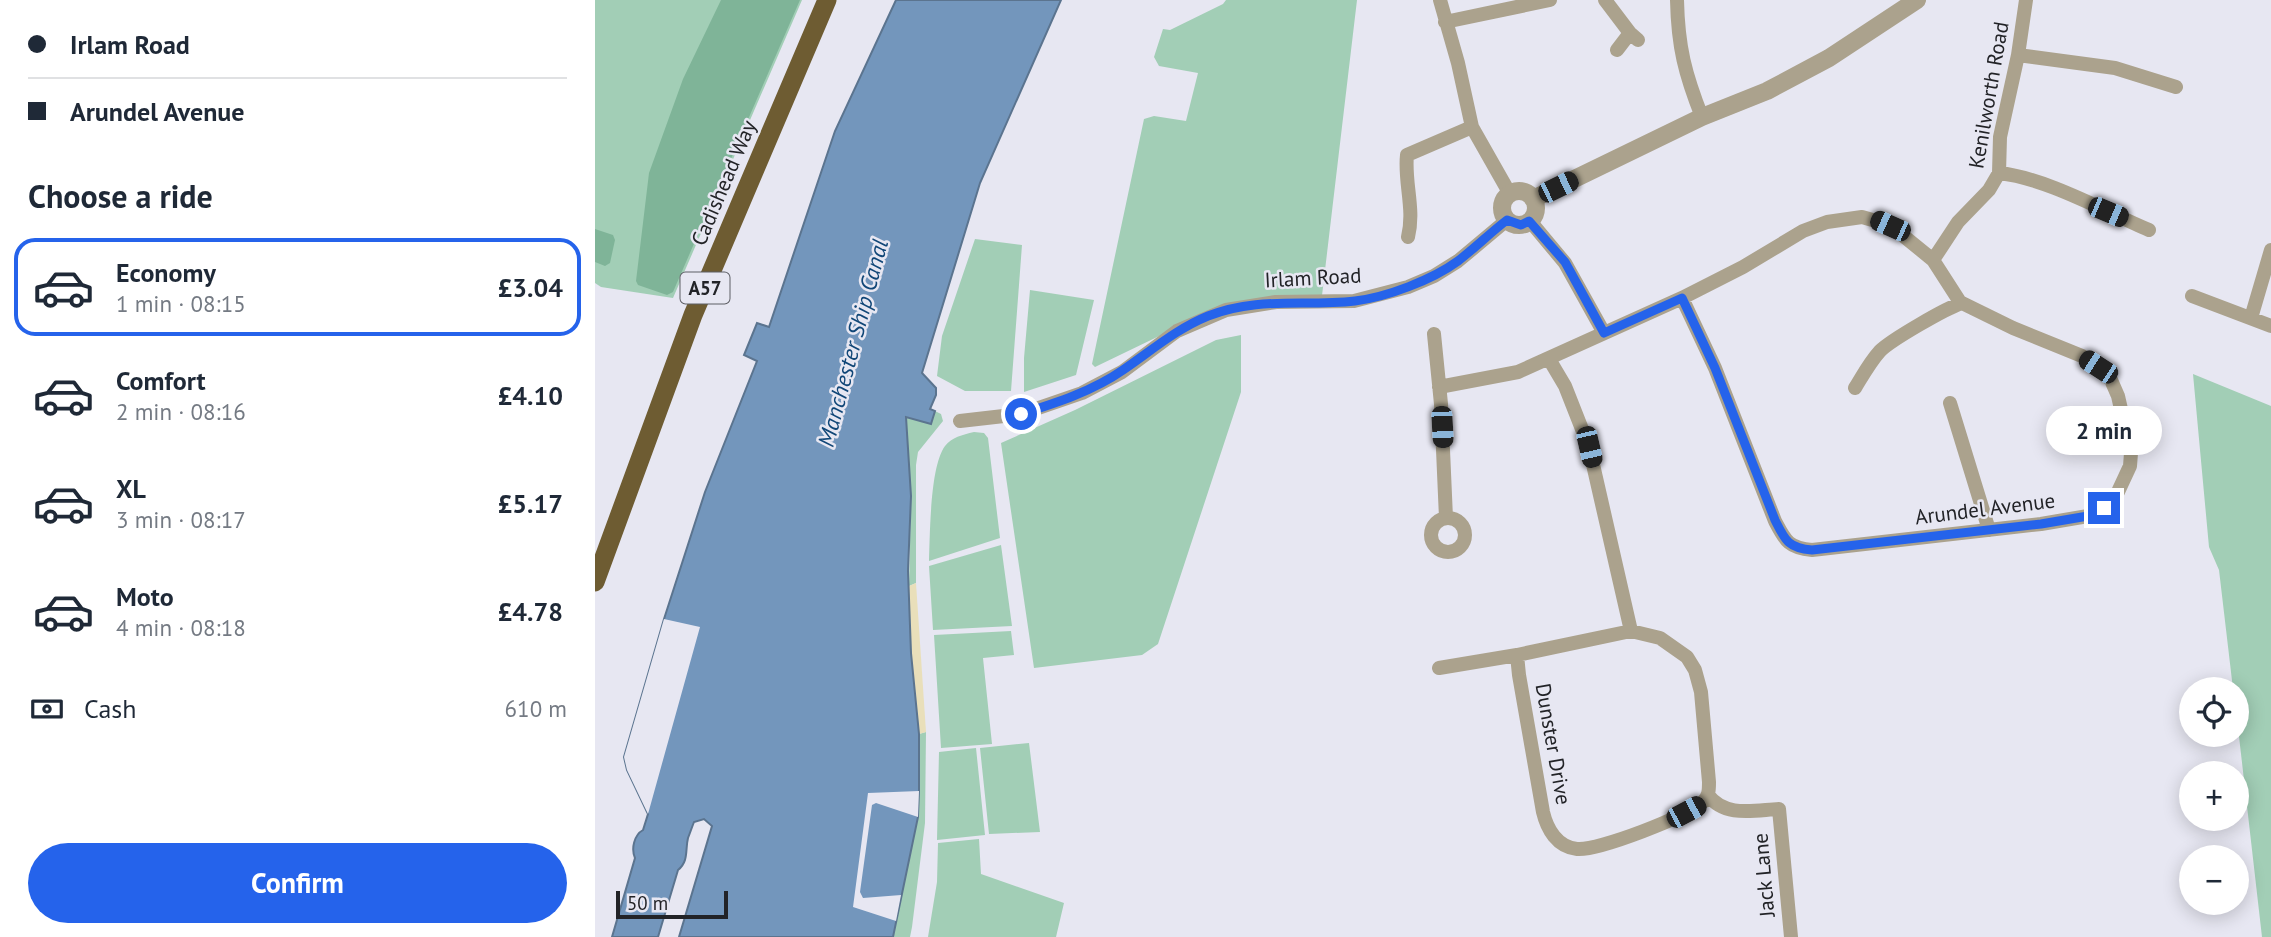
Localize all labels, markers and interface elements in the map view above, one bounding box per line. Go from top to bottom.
street label: Kenilworth Road [1962,19,2015,170]
text: Irlam Road [70,28,190,61]
text: Arundel Avenue [70,95,245,128]
street label: Cadishead Way [685,116,762,250]
car [1535,168,1582,206]
text: Choose a ride [28,175,213,217]
car [2085,194,2132,230]
car [1867,208,1914,244]
water label: Manchester Ship Canal [811,236,894,450]
icon: car [32,256,95,319]
text: Economy [116,256,216,289]
street label: Irlam Road [1264,261,1362,294]
text: £3.04 [498,271,563,304]
road number: A57 [681,272,729,304]
text: 1 min · 08:15 [116,289,246,318]
car [2075,347,2122,387]
icon: car [32,364,95,427]
text: Comfort [116,364,206,397]
text: £4.10 [498,379,563,412]
text: 2 min · 08:16 [116,397,246,426]
route start [1005,398,1037,430]
car [1431,405,1454,449]
callout: 2 min [2046,406,2162,456]
text: 2 min [2076,416,2132,445]
car [1575,424,1604,470]
icon: car [32,472,95,535]
text: XL [116,472,146,505]
text: £5.17 [498,487,563,520]
street label: Arundel Avenue [1913,487,2056,530]
route end [2088,492,2120,524]
text: 3 min · 08:17 [116,505,246,534]
icon: car [32,580,95,643]
text: Moto [116,580,174,613]
text: £4.78 [498,595,563,628]
text: 4 min · 08:18 [116,613,246,642]
map controls [2179,677,2249,915]
button: locate [2179,677,2249,747]
street label: Dunster Drive [1530,681,1577,807]
icon: cash [28,690,66,728]
text: Cash [84,692,136,725]
text: 610 m [505,694,567,723]
button: + [2179,761,2249,831]
car [1663,793,1710,831]
street label: Jack Lane [1746,832,1781,919]
button: Confirm [28,843,567,923]
button: − [2179,845,2249,915]
scale bar [616,888,728,920]
text: 50 m [627,891,668,915]

